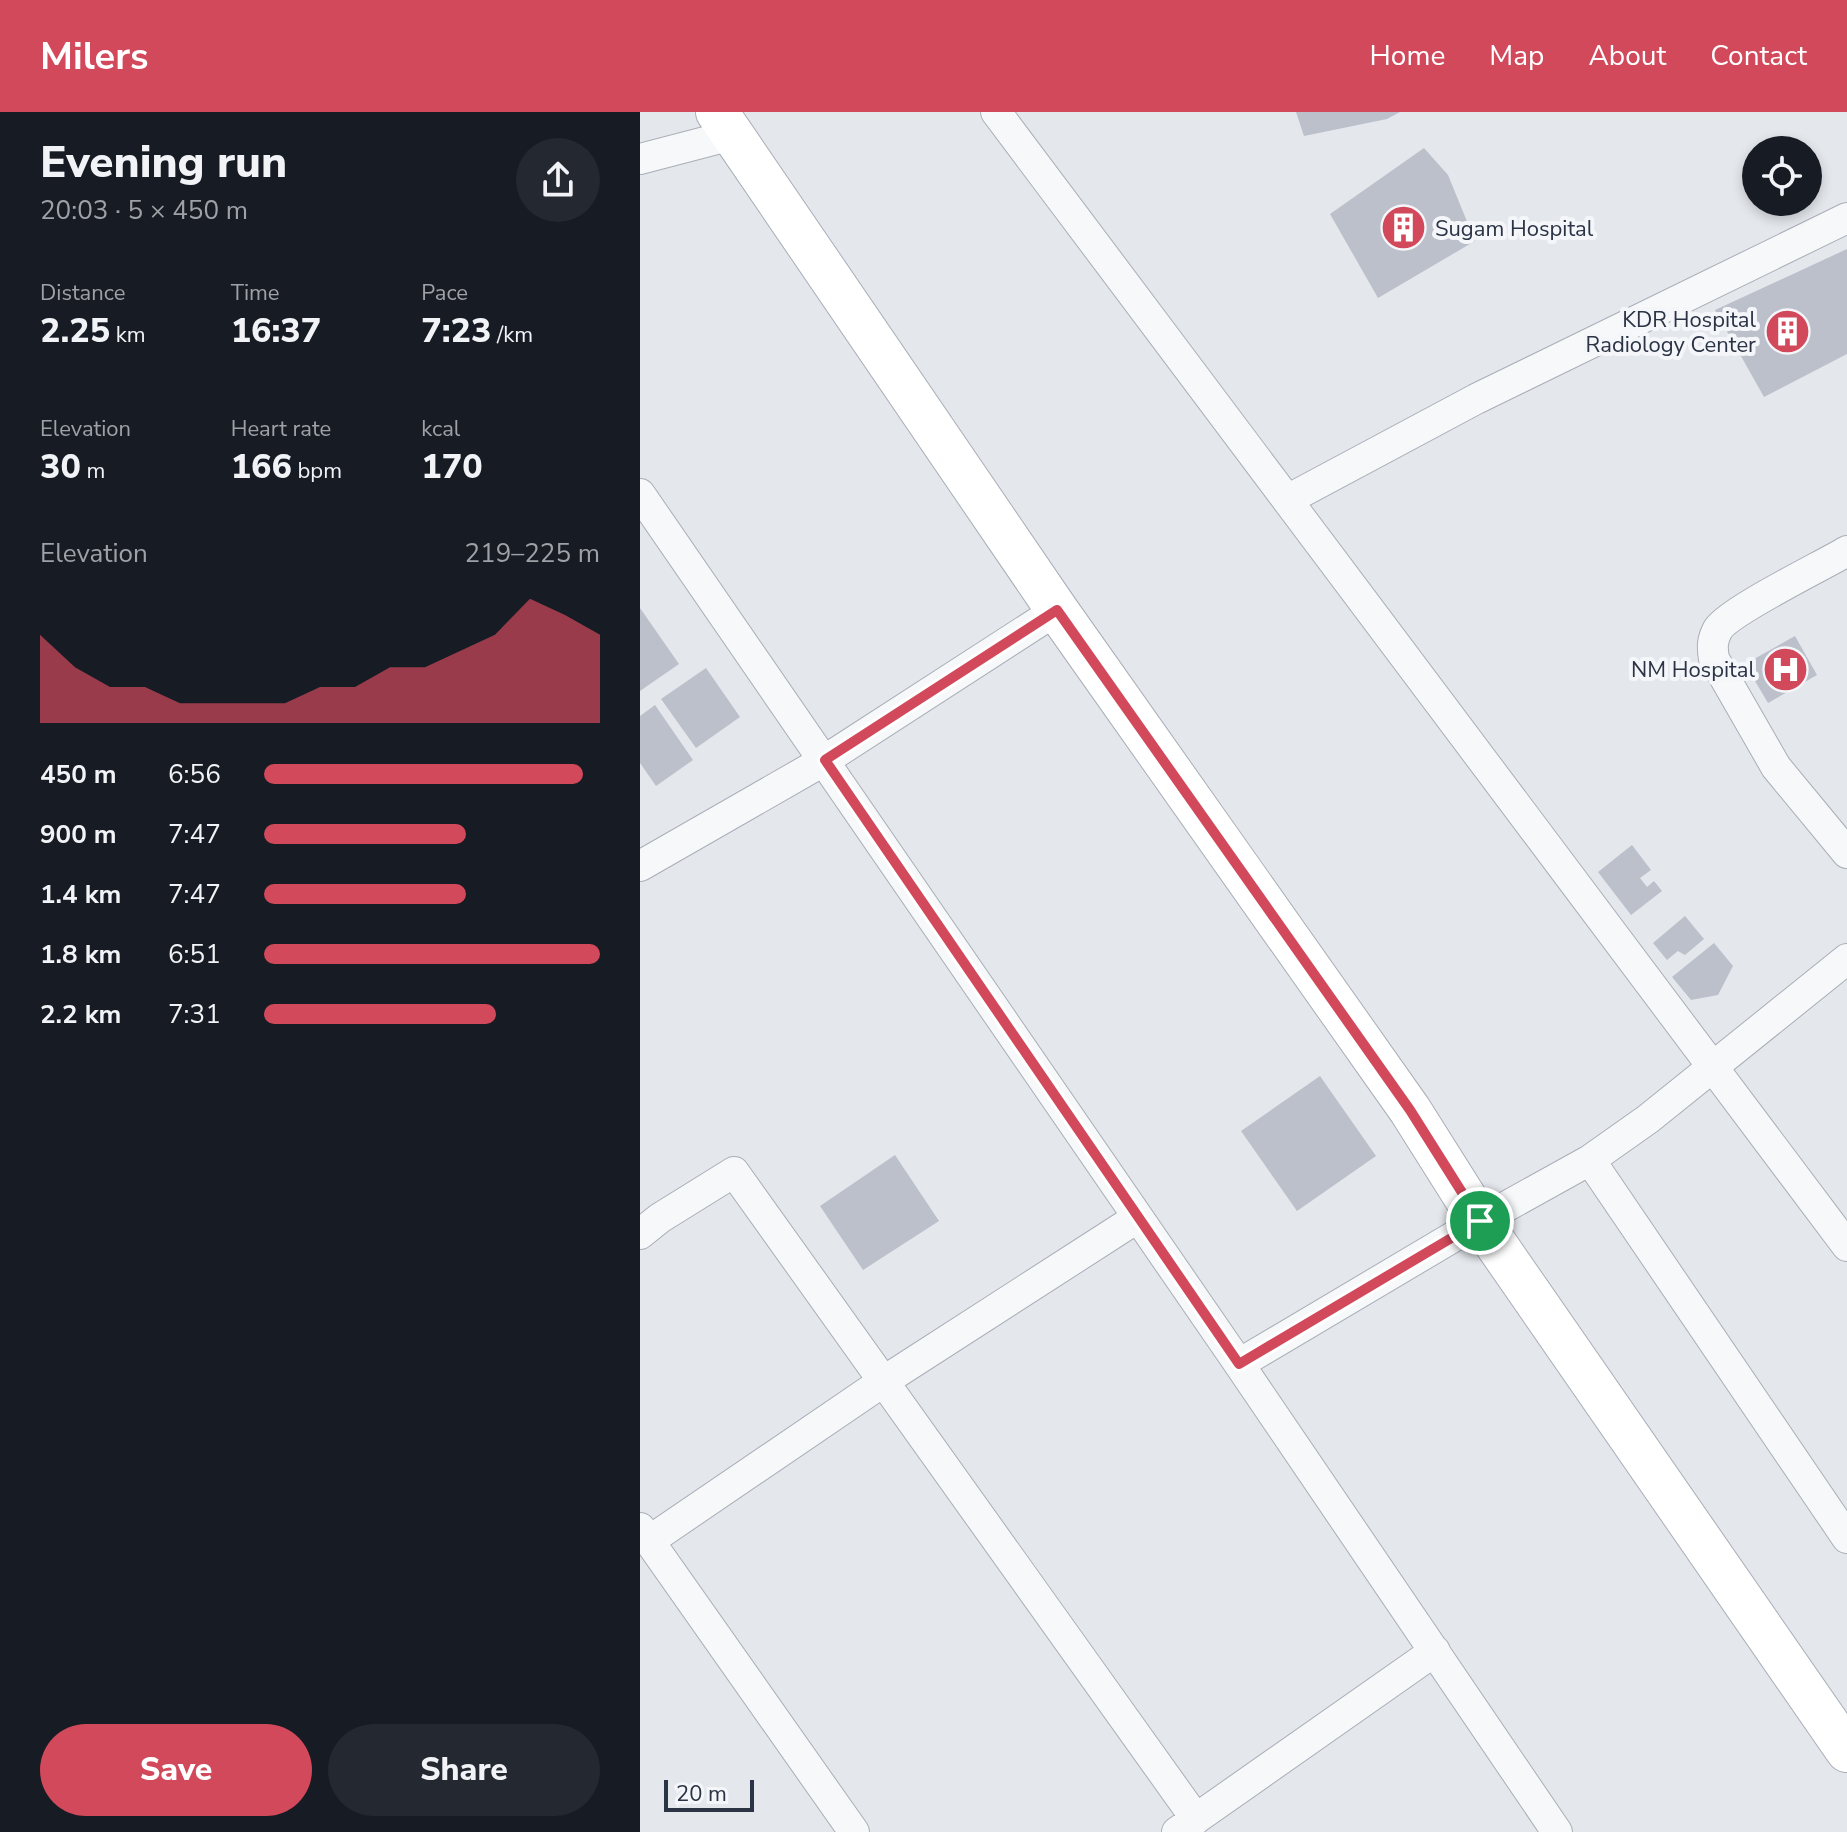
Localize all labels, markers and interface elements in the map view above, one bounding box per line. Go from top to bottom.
text: Milers [40,31,148,82]
text: Home [1370,37,1445,75]
text: Map [1489,37,1544,75]
text: About [1588,37,1666,75]
text: Contact [1710,37,1807,75]
text: Evening run [40,133,287,193]
map controls [1742,136,1822,216]
button: locate [1742,136,1822,216]
button: share [516,138,600,222]
text: 20:03 · 5 × 450 m [40,193,248,228]
building icon: Sugam Hospital [1380,204,1428,252]
place label: Sugam Hospital [1435,214,1594,244]
text: Distance [40,278,125,308]
text: Time [231,278,280,308]
text: Pace [421,278,468,308]
place label: KDR Hospital Radiology Center [1586,305,1756,360]
text: 2.25 [40,308,110,354]
text: 16:37 [231,308,321,354]
text: 7:23 [421,308,491,354]
building icon: KDR Hospital Radiology Center [1763,308,1811,356]
text: km [110,320,146,350]
text: /km [491,320,533,350]
text: Elevation [40,414,131,444]
text: Heart rate [231,414,331,444]
text: kcal [421,414,460,444]
text: 30 [40,444,81,490]
text: 166 [231,444,292,490]
text: 170 [421,444,483,490]
text: m [81,456,105,486]
text: bpm [292,456,342,486]
text: Elevation [40,536,148,571]
text: 219–225 m [464,536,600,571]
hospital icon: NM Hospital [1762,645,1810,693]
place label: NM Hospital [1631,655,1755,685]
text: 450 m [40,757,117,792]
text: 6:56 [168,757,221,792]
text: 900 m [40,817,117,852]
text: 7:47 [168,817,221,852]
text: 1.4 km [40,877,121,912]
text: 7:47 [168,877,221,912]
text: 1.8 km [40,937,121,972]
text: 6:51 [168,937,221,972]
text: 2.2 km [40,997,121,1032]
text: 7:31 [168,997,221,1032]
pin [1446,1187,1514,1255]
icon: arrive [1458,1199,1502,1243]
button: Save [40,1724,312,1816]
button: Share [328,1724,600,1816]
scale bar [664,1776,754,1812]
text: 20 m [676,1779,727,1809]

